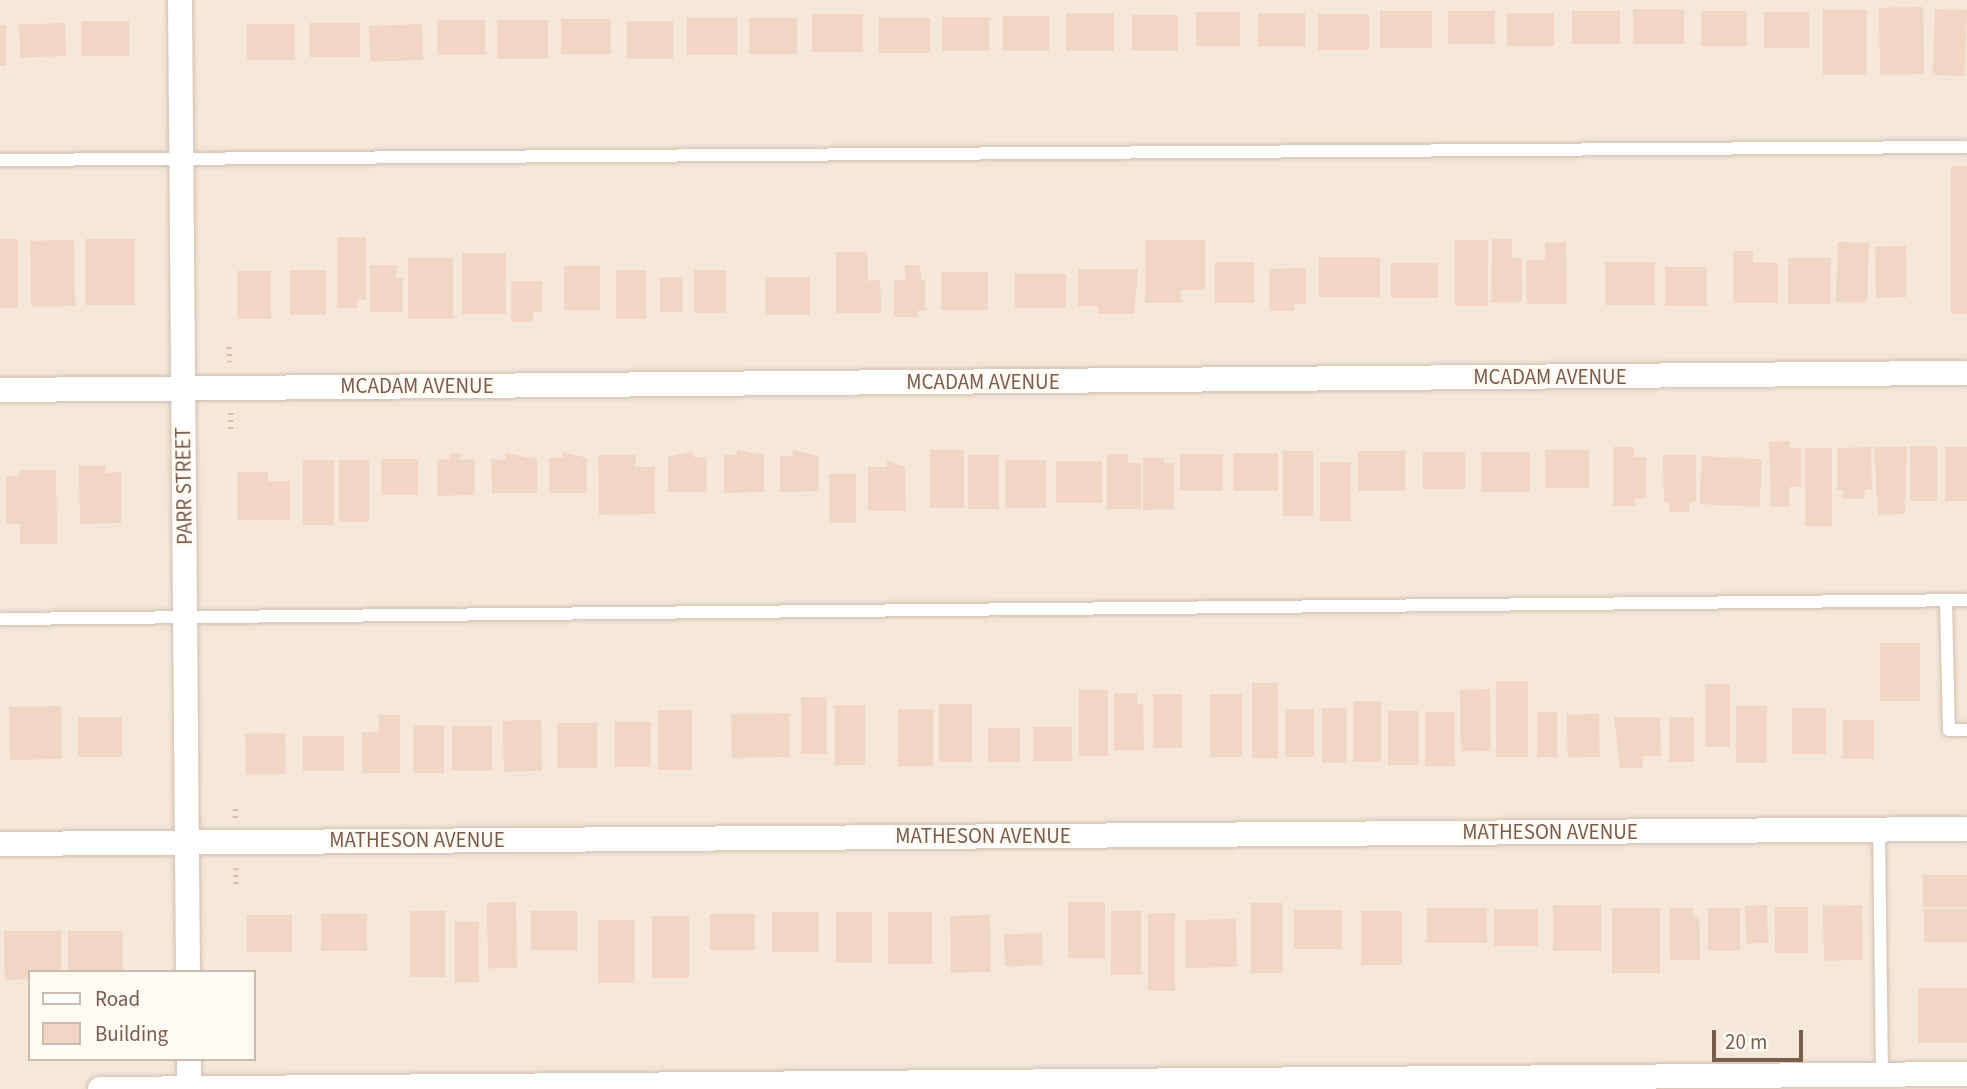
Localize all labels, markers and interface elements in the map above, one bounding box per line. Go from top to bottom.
street label: MCADAM AVENUE [1473,364,1627,390]
street label: MCADAM AVENUE [906,369,1060,395]
street label: MCADAM AVENUE [340,373,494,399]
street label: PARR STREET [170,427,198,545]
street label: MATHESON AVENUE [1462,819,1638,845]
street label: MATHESON AVENUE [895,823,1071,849]
street label: MATHESON AVENUE [329,827,505,853]
legend [28,970,256,1061]
text: Road [95,984,140,1014]
scale bar [1715,1016,1806,1060]
text: Building [95,1019,168,1049]
text: 20 m [1725,1027,1767,1057]

